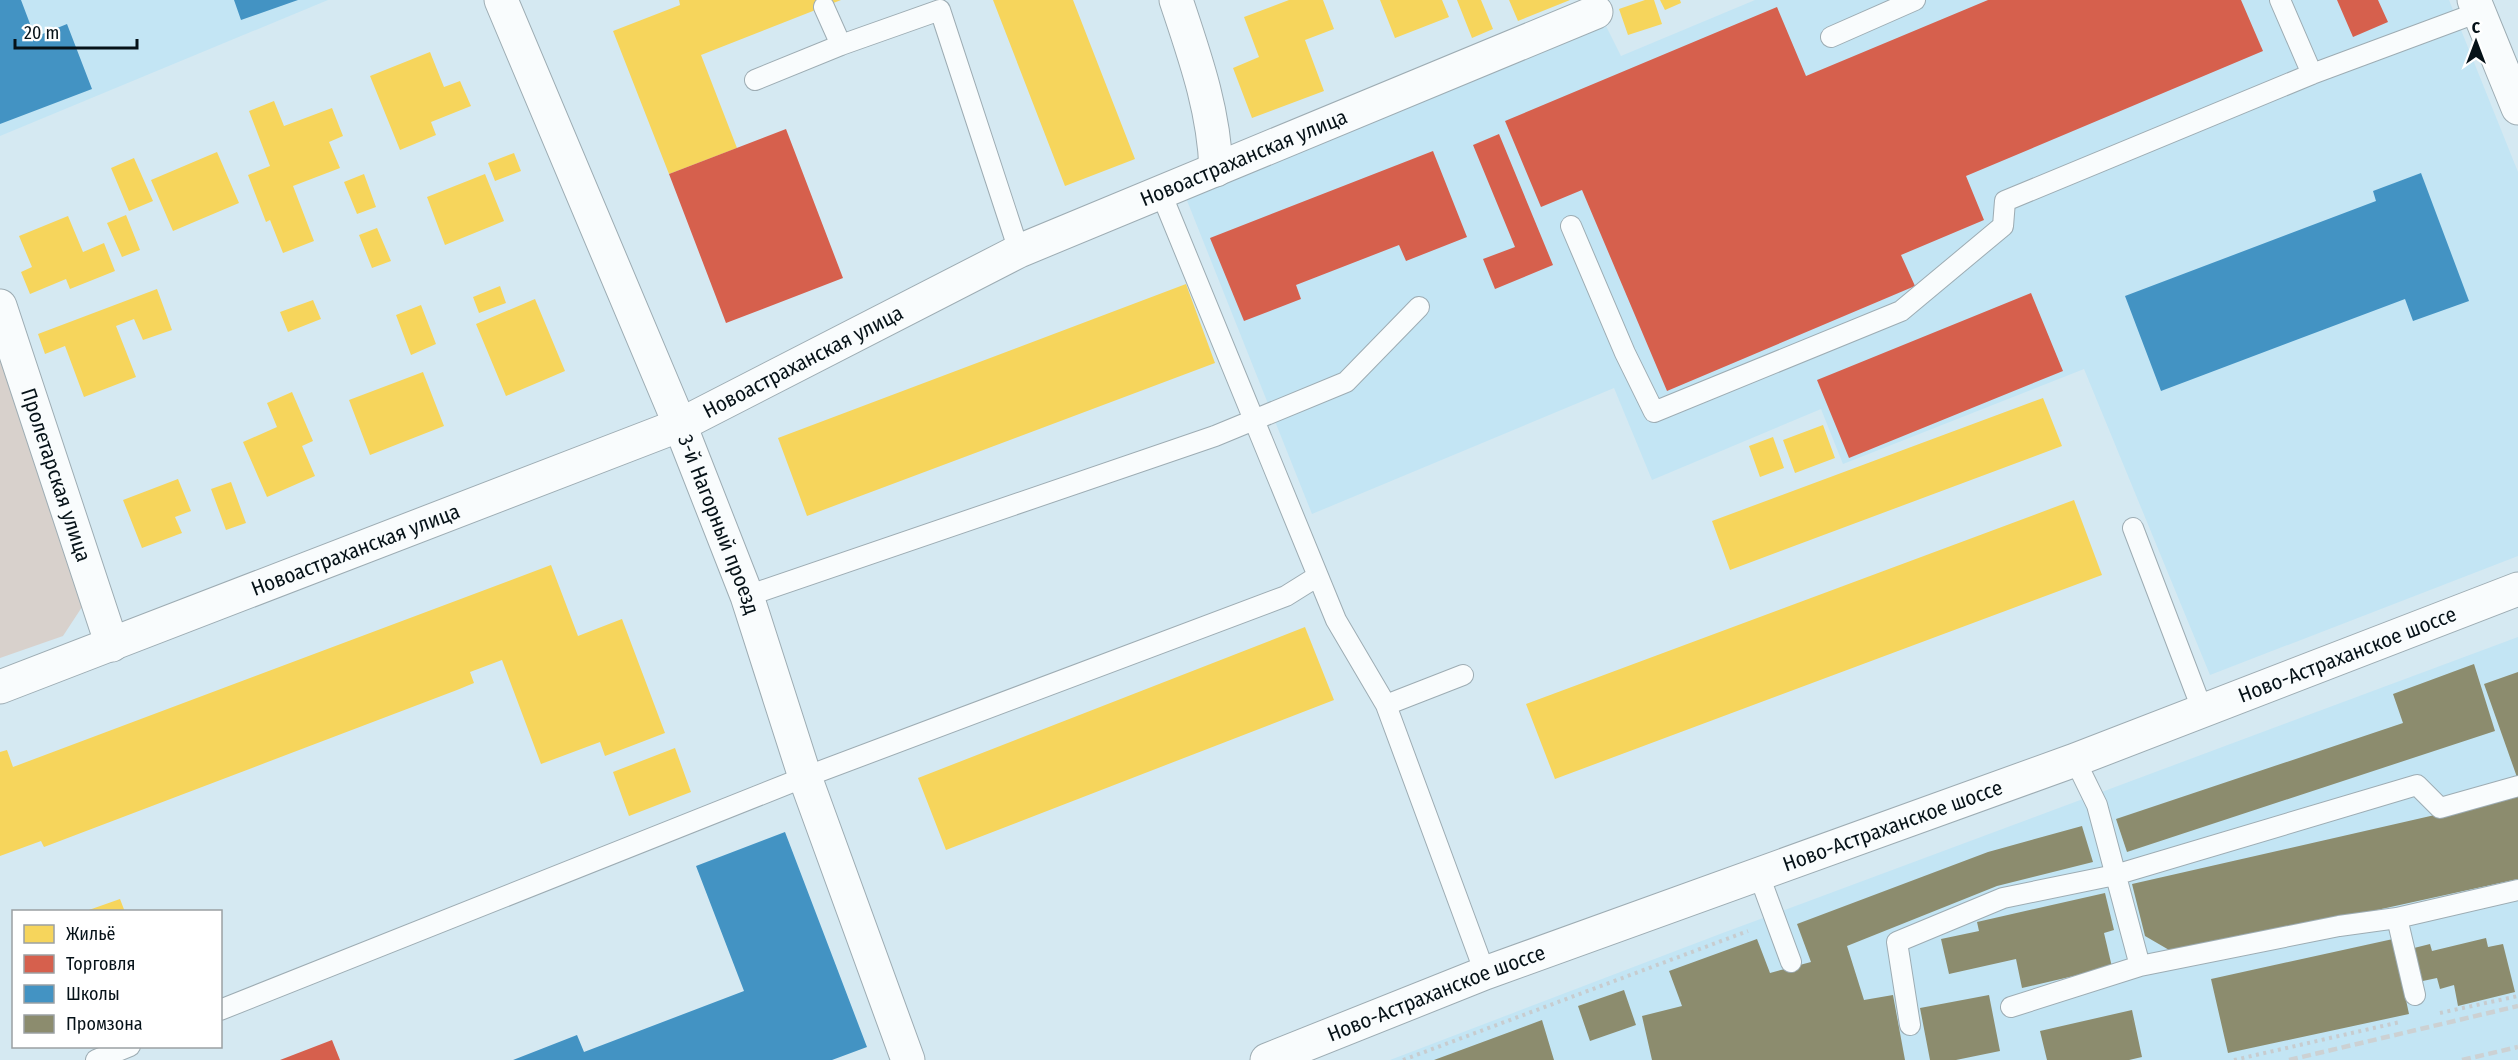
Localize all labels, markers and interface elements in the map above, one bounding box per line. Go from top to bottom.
scale bar [15,12,136,50]
north arrow [2446,12,2506,72]
text: С [2472,18,2481,37]
text: 20 m [24,22,59,44]
street label: Новоастраханская улица [1136,104,1351,212]
street label: Новоастраханская улица [699,300,907,424]
street label: Пролетарская улица [15,385,97,565]
street label: 3-й Нагорный проезд [672,431,765,618]
street label: Новоастраханская улица [248,498,464,602]
street label: Ново-Астраханское шоссе [2235,601,2460,709]
street label: Ново-Астраханское шоссе [1779,774,2006,877]
legend [12,910,222,1048]
text: Жильё [66,923,116,945]
street label: Ново-Астраханское шоссе [1324,939,1549,1048]
text: Торговля [66,953,135,975]
text: Школы [66,983,120,1005]
text: Промзона [66,1013,143,1035]

